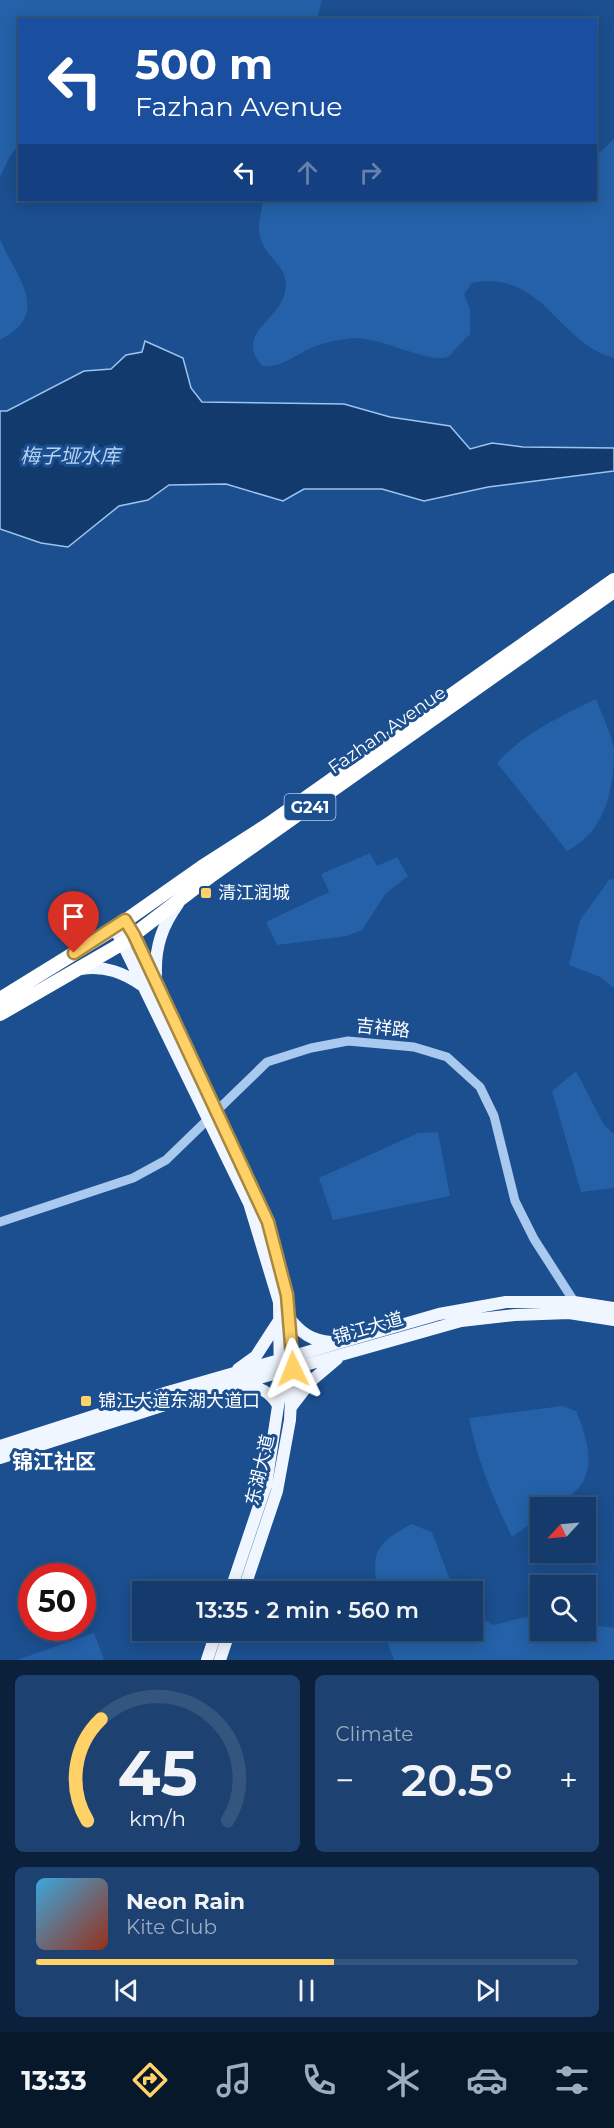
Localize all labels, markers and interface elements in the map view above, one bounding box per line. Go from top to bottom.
text: 500 m [135,38,273,90]
icon: left [36,42,114,120]
text: Fazhan Avenue [135,90,343,123]
icon: left [228,156,261,189]
icon: ahead [291,156,324,189]
icon: right [354,156,387,189]
water label: 梅子垭水库 [20,444,123,468]
street label: Fazhan Avenue [324,681,450,779]
road number: G241 [284,794,336,820]
place label: 清江润城 [218,882,290,904]
marker: 清江润城 [199,886,213,900]
pin [48,891,99,953]
icon: arrive [57,900,90,933]
street label: 吉祥路 [355,1014,411,1042]
street label: 锦江大道 [330,1308,406,1348]
position arrow [261,1337,325,1401]
place label: 锦江大道东湖大道口 [98,1390,260,1412]
marker: 锦江大道东湖大道口 [79,1394,93,1408]
street label: 东湖大道 [241,1432,279,1508]
district label: 锦江社区 [12,1449,96,1474]
north arrow [530,1497,596,1563]
map controls [530,1497,596,1641]
speed limit sign: 50 [18,1563,96,1641]
button: search [530,1575,596,1641]
text: 13:35 · 2 min · 560 m [196,1597,419,1624]
text: Climate [336,1722,413,1746]
text: 45 [117,1735,197,1811]
text: 20.5° [401,1752,513,1807]
text: − [336,1760,354,1800]
text: + [559,1760,578,1800]
text: km/h [129,1805,186,1831]
text: Neon Rain [126,1888,245,1915]
text: Kite Club [126,1915,217,1939]
icon: previous [110,1974,143,2007]
icon: pause [290,1974,323,2007]
icon: next [471,1974,504,2007]
icon: directions [129,2059,171,2101]
icon: music [213,2059,255,2101]
icon: phone [298,2059,340,2101]
icon: climate [382,2059,424,2101]
icon: car [466,2059,508,2101]
icon: filters [551,2059,593,2101]
text: 13:33 [21,2064,87,2097]

